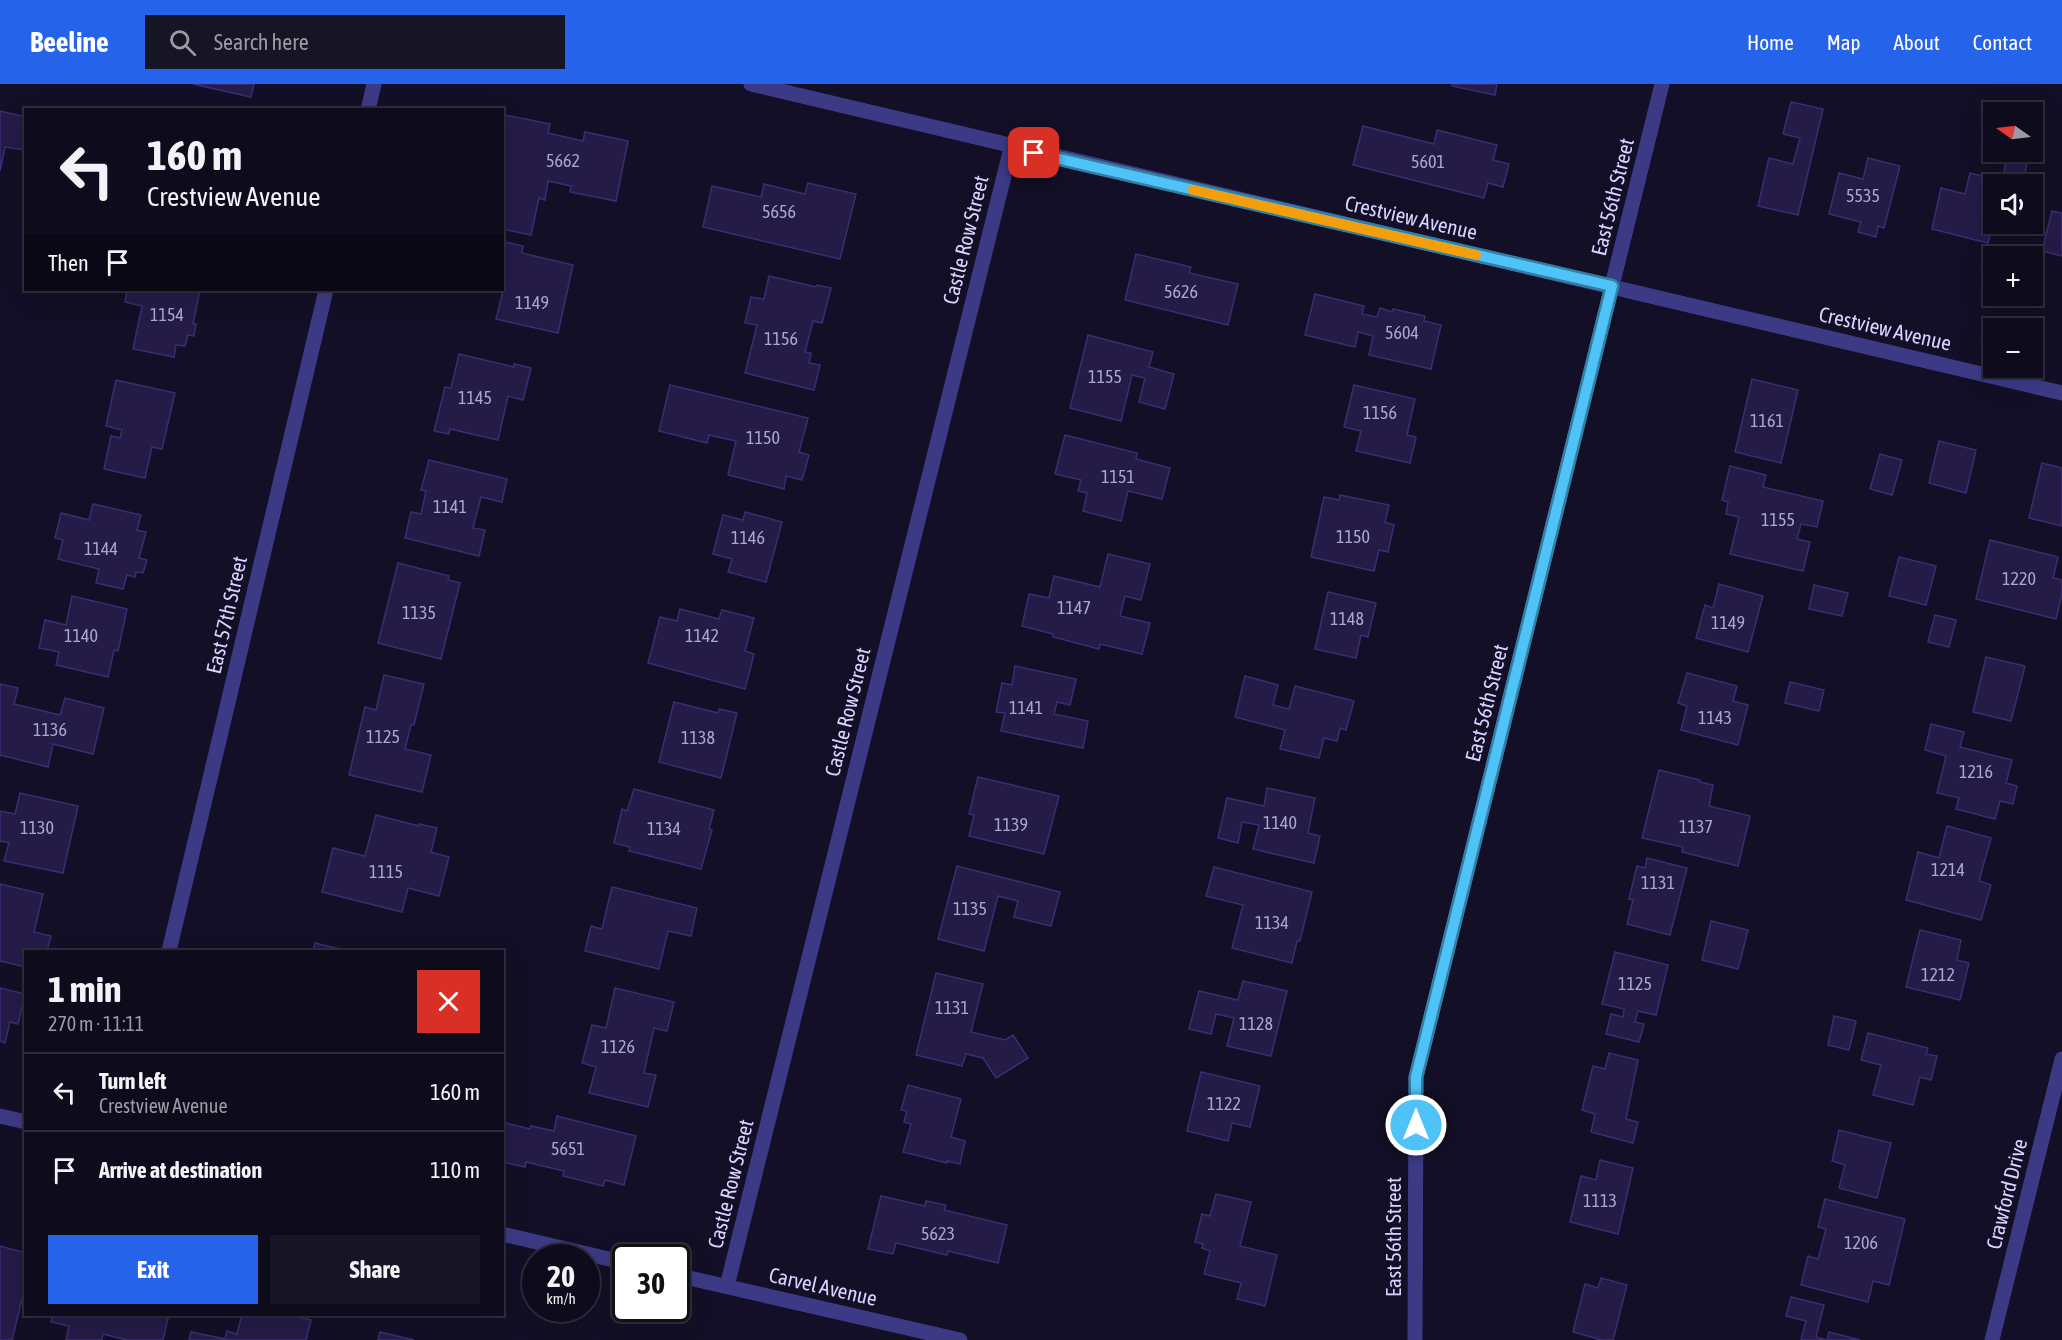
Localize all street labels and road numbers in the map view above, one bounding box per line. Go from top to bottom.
street label: East 56th Street [1586,136,1638,258]
street label: Castle Row Street [937,173,993,307]
street label: Crestview Avenue [1343,190,1480,244]
street label: Crestview Avenue [1817,301,1954,355]
street label: East 57th Street [201,554,251,676]
street label: East 56th Street [1460,642,1512,764]
street label: Castle Row Street [819,645,875,779]
street label: Castle Row Street [702,1117,758,1251]
street label: Crawford Drive [1981,1136,2031,1251]
street label: East 56th Street [1381,1177,1405,1297]
street label: Carvel Avenue [767,1262,879,1310]

